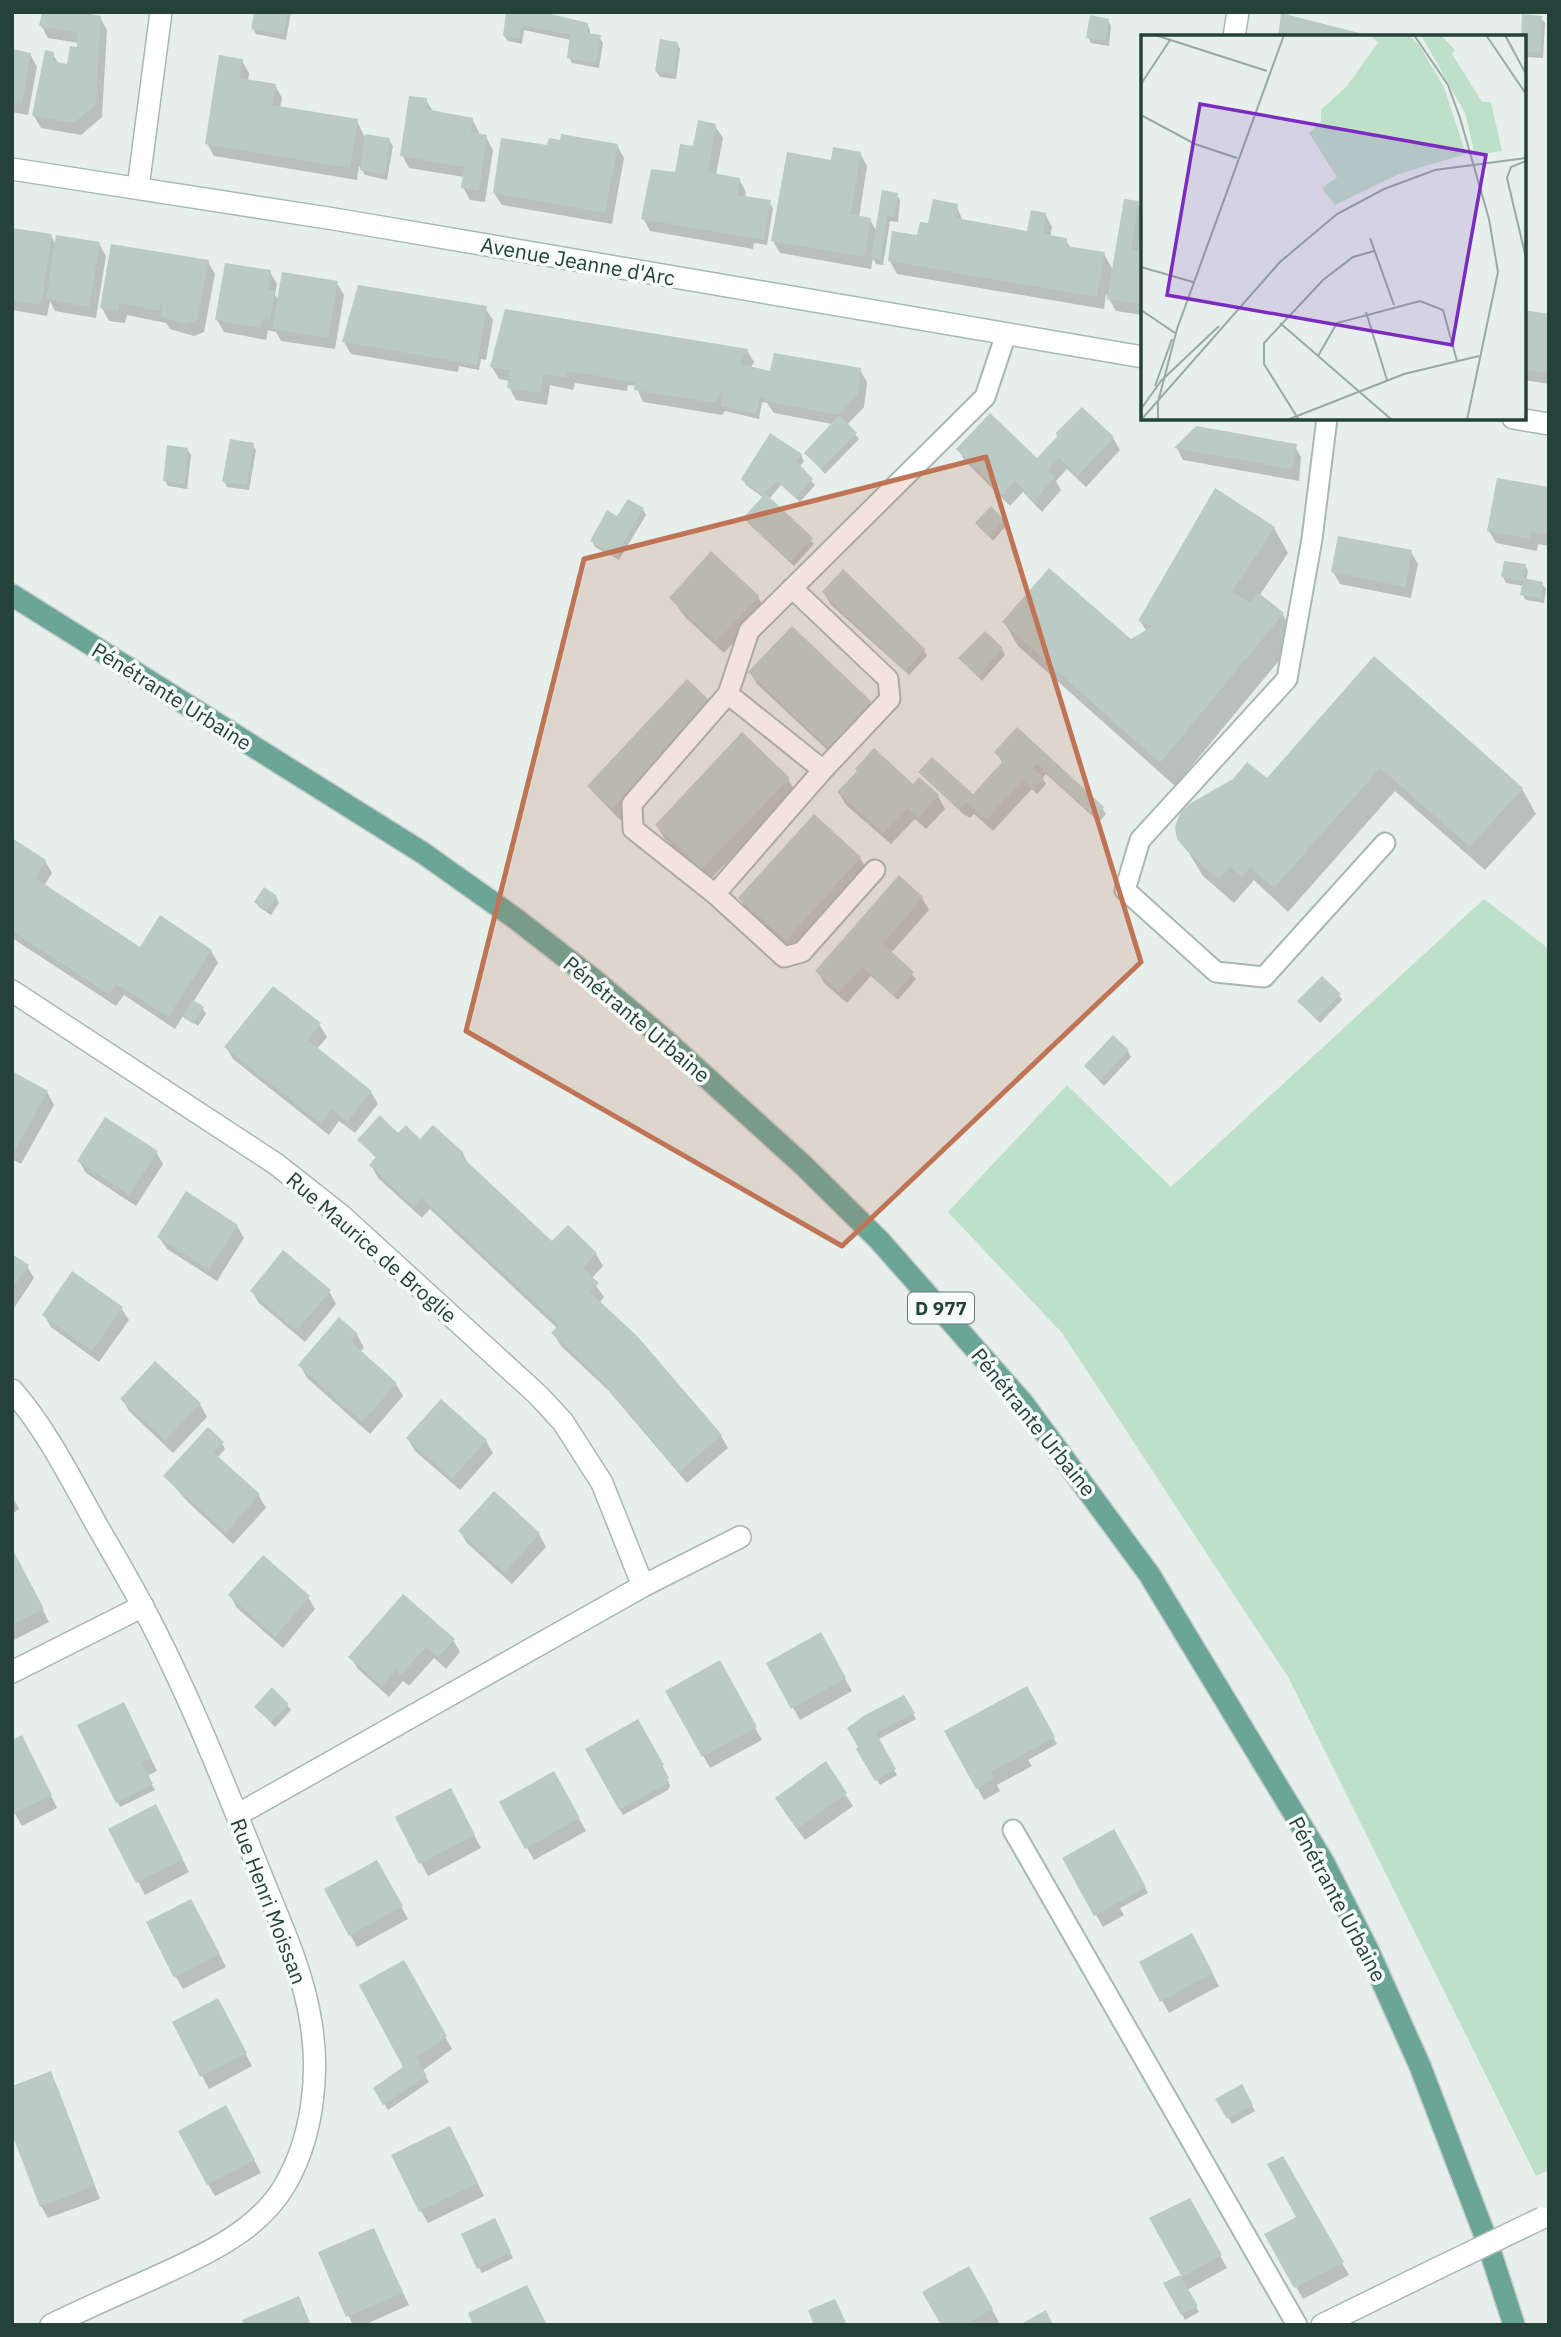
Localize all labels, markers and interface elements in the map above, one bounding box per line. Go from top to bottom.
inset map [1141,35,1526,420]
street label: Avenue Jeanne d'Arc [479,230,677,292]
street label: Pénétrante Urbaine [87,636,257,756]
street label: Pénétrante Urbaine [558,949,716,1089]
street label: Rue Maurice de Broglie [281,1165,463,1329]
road number: D 977 [908,1292,974,1324]
street label: Pénétrante Urbaine [965,1342,1103,1502]
street label: Pénétrante Urbaine [1283,1812,1393,1986]
street label: Rue Henri Moissan [224,1814,314,1988]

